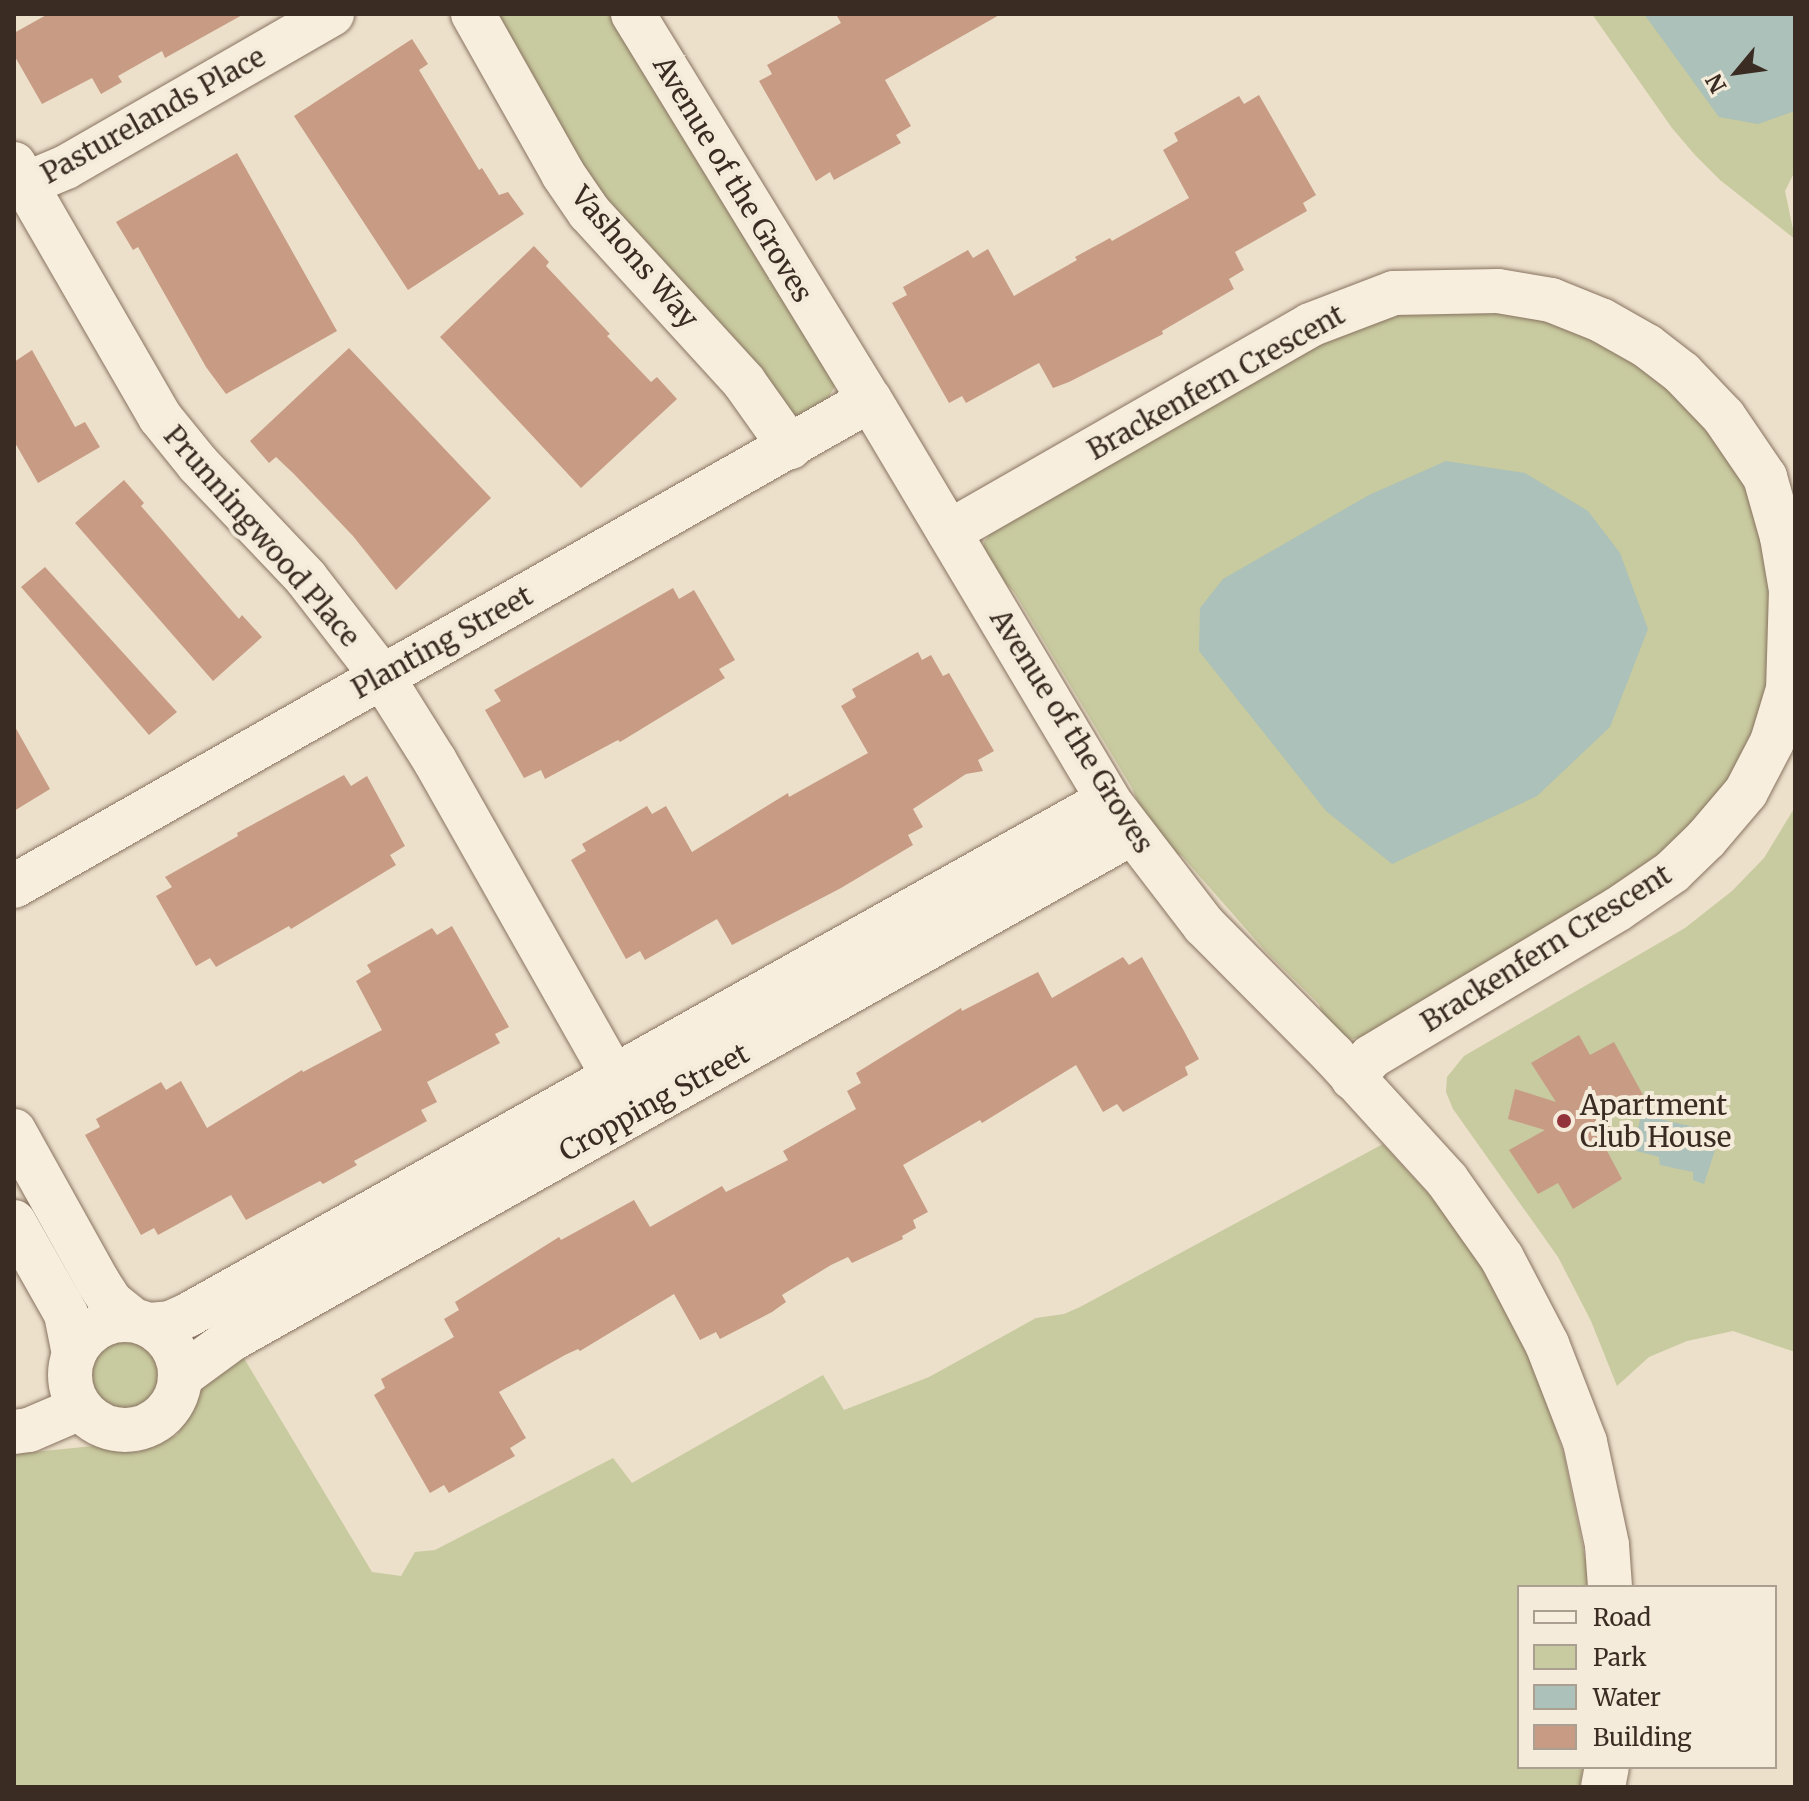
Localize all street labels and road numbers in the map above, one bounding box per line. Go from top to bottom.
street label: Pasturelands Place [35,40,271,190]
street label: Avenue of the Groves [646,50,820,308]
street label: Vashons Way [564,179,706,335]
street label: Brackenfern Crescent [1082,297,1350,467]
street label: Prunningwood Place [157,419,367,653]
street label: Planting Street [346,578,538,706]
street label: Avenue of the Groves [983,603,1161,859]
street label: Brackenfern Crescent [1415,857,1677,1039]
street label: Cropping Street [553,1036,755,1168]

